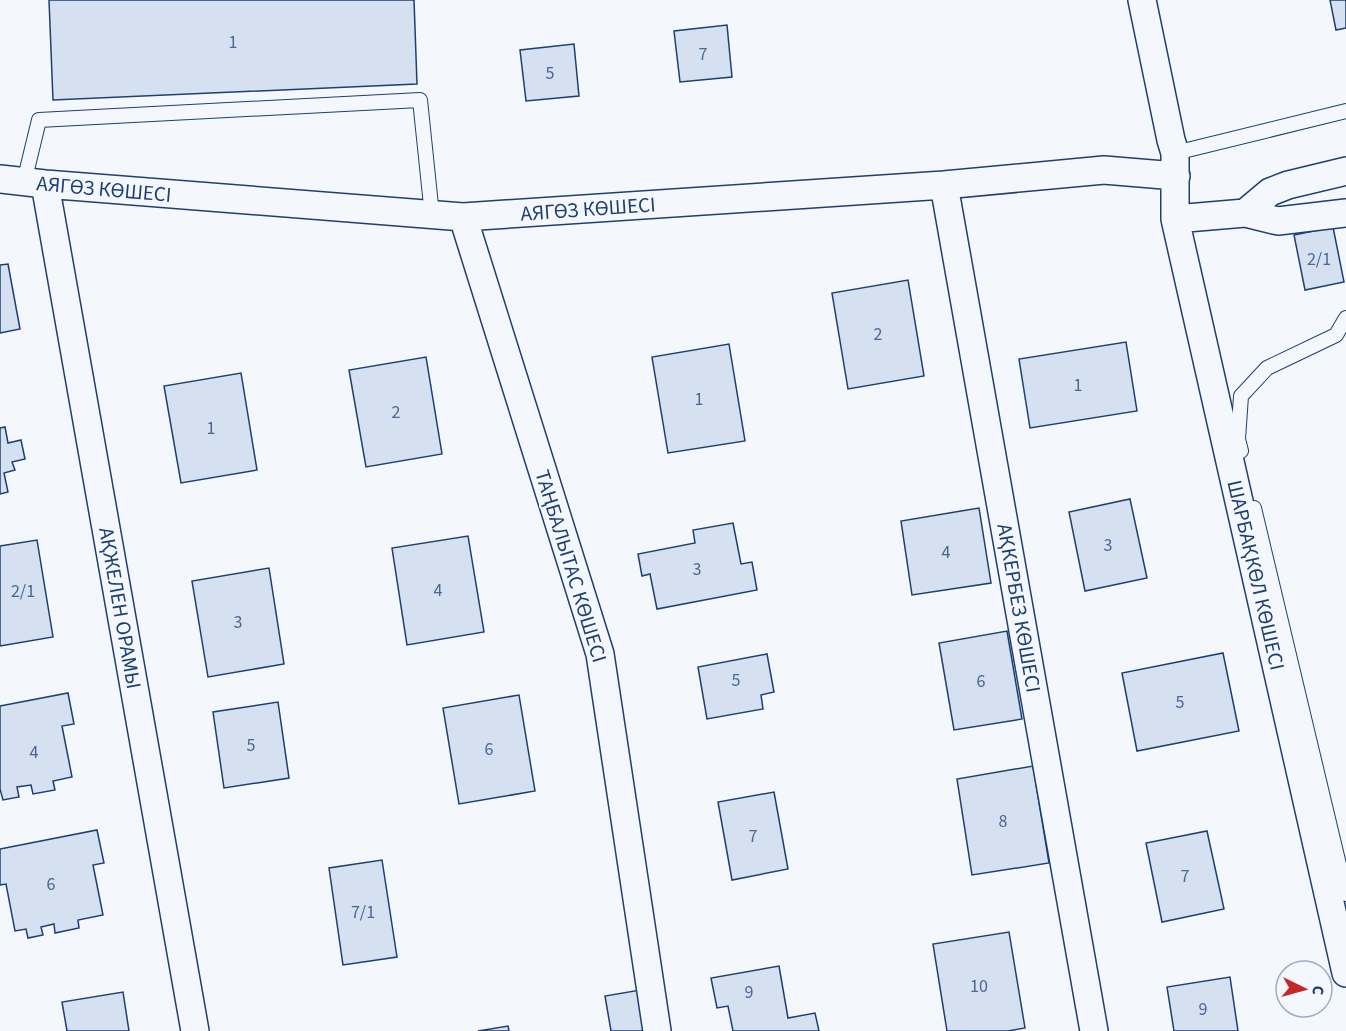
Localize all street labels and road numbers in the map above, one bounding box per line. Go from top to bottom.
street label: АЯГӨЗ КӨШЕСІ [35,168,173,210]
street label: АЯГӨЗ КӨШЕСІ [520,189,656,229]
street label: ТАҢБАЛЫТАС КӨШЕСІ [527,466,615,666]
street label: ШАРБАҚКӨЛ КӨШЕСІ [1220,477,1292,673]
street label: АҚКЕРБЕЗ КӨШЕСІ [989,521,1049,695]
street label: АҚЖЕЛЕН ОРАМЫ [91,525,149,691]

